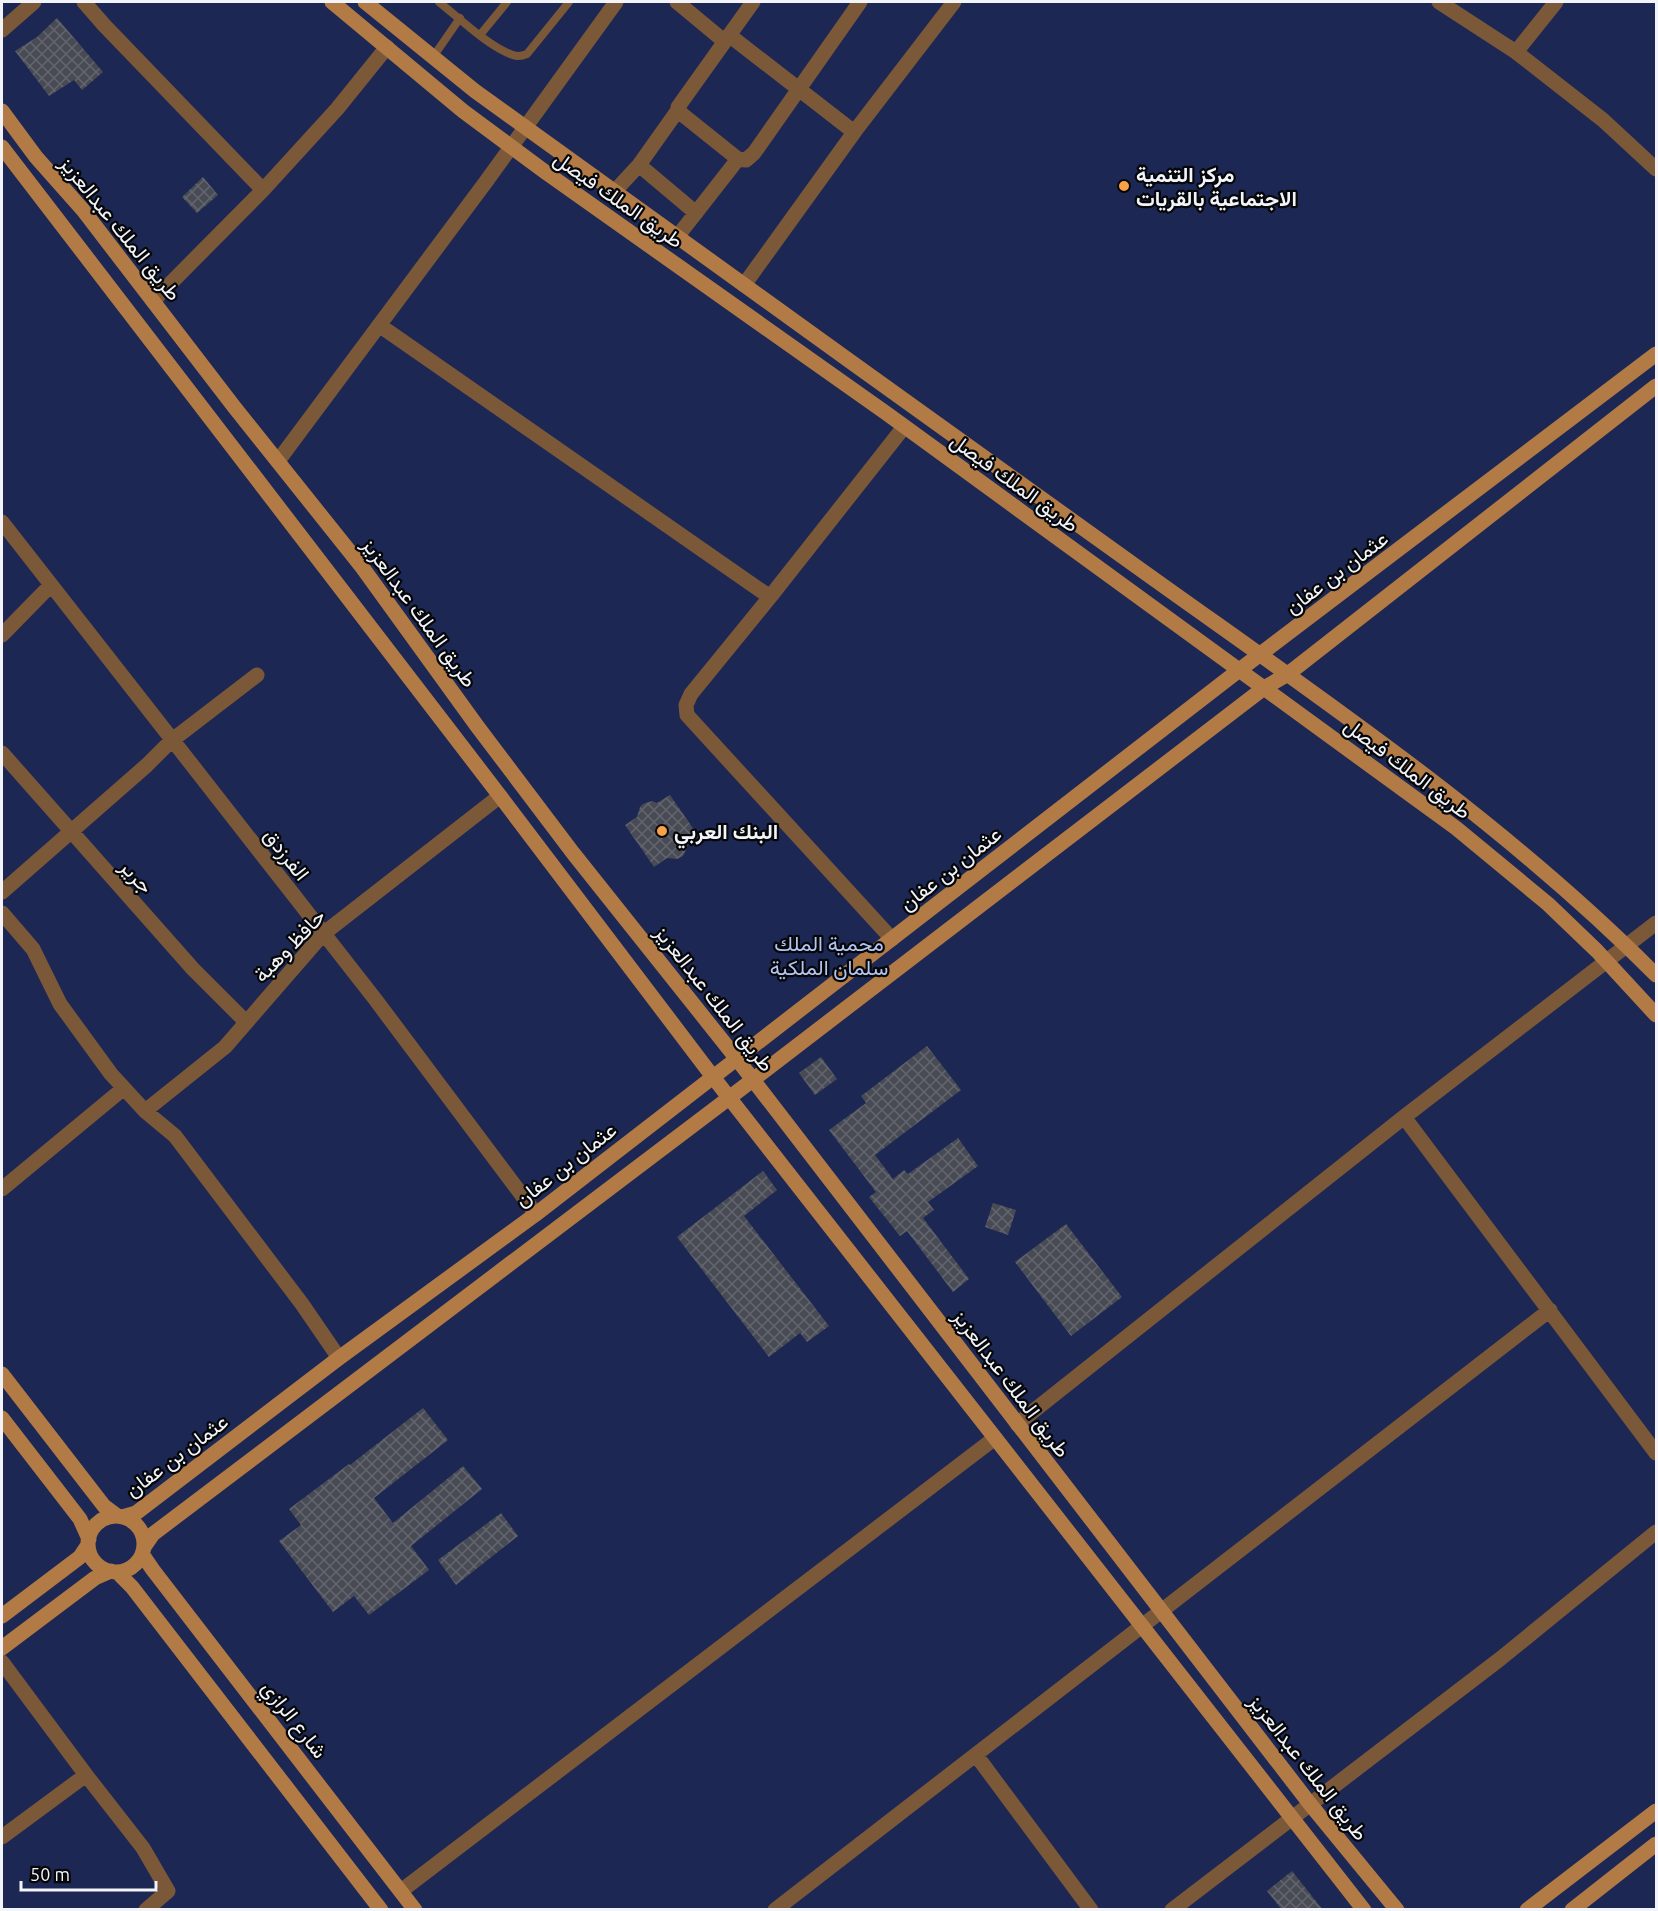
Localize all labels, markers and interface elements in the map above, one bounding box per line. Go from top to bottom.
street label: طريق الملك فيصل [549,146,688,254]
street label: طريق الملك عبدالعزيز [53,150,187,306]
place label: مركز التنمية الاجتماعية بالقريات [1136,162,1297,212]
marker: مركز التنمية الاجتماعية بالقريات [1117,179,1131,193]
street label: طريق الملك فيصل [945,428,1084,538]
street label: عثمان بن عفان [1280,526,1393,619]
street label: طريق الملك عبدالعزيز [356,532,482,693]
street label: طريق الملك فيصل [1339,713,1476,825]
place label: البنك العربي [674,819,778,849]
street label: عثمان بن عفان [894,821,1006,916]
street label: الفرزدق [258,823,315,886]
marker: البنك العربي [655,824,669,838]
street label: جرير [113,853,158,899]
street label: حافظ وهبة [248,904,331,988]
street label: طريق الملك عبدالعزيز [648,919,779,1077]
park label: محمية الملك سلمان الملكية [770,931,888,980]
street label: عثمان بن عفان [509,1117,621,1212]
street label: طريق الملك عبدالعزيز [946,1304,1075,1463]
street label: عثمان بن عفان [120,1409,233,1502]
street label: شارع الرازي [253,1676,333,1766]
street label: طريق الملك عبدالعزيز [1242,1688,1373,1846]
scale bar [21,1854,156,1892]
text: 50 m [30,1864,70,1884]

